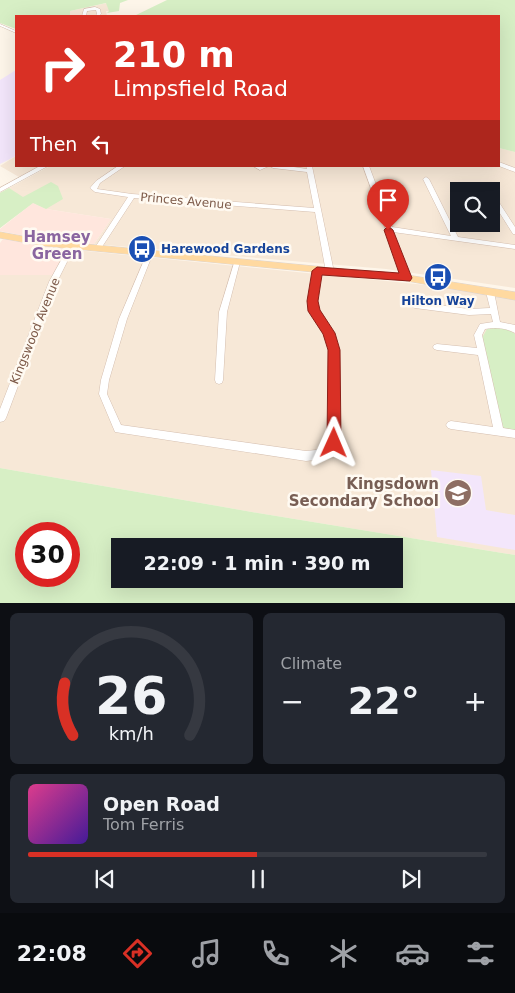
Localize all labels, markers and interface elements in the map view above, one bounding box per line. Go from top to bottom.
icon: right [30,35,95,100]
text: 210 m [113,35,235,75]
text: Limpsfield Road [113,76,288,101]
icon: left [87,130,115,158]
text: Then [30,133,77,155]
pin [367,179,409,230]
map controls [450,182,500,232]
button: search [450,182,500,232]
icon: arrive [374,186,402,214]
street label: Princes Avenue [140,190,232,212]
district label: Hamsey Green [23,228,91,263]
bus stop icon: Harewood Gardens [127,234,157,264]
place label: Harewood Gardens [161,242,290,256]
bus stop icon: Hilton Way [423,262,453,292]
street label: Kingswood Avenue [7,276,63,386]
place label: Hilton Way [401,294,475,308]
position arrow [307,416,359,468]
place label: Kingsdown Secondary School [289,475,439,510]
school or university icon: Kingsdown Secondary School [443,478,473,508]
speed limit sign: 30 [15,522,80,587]
text: 22:09 · 1 min · 390 m [143,552,371,574]
text: Climate [281,654,342,673]
text: 26 [95,666,167,726]
text: 22° [348,679,420,723]
text: − [281,685,304,718]
text: + [464,685,487,718]
text: km/h [109,723,154,744]
text: Open Road [103,793,220,815]
text: Tom Ferris [103,815,184,834]
icon: previous [91,865,119,893]
icon: pause [244,865,272,893]
icon: next [397,865,425,893]
icon: directions [120,936,155,971]
icon: music [189,936,224,971]
icon: phone [258,936,293,971]
icon: climate [326,936,361,971]
icon: car [395,936,430,971]
icon: filters [463,936,498,971]
text: 22:08 [17,941,87,966]

